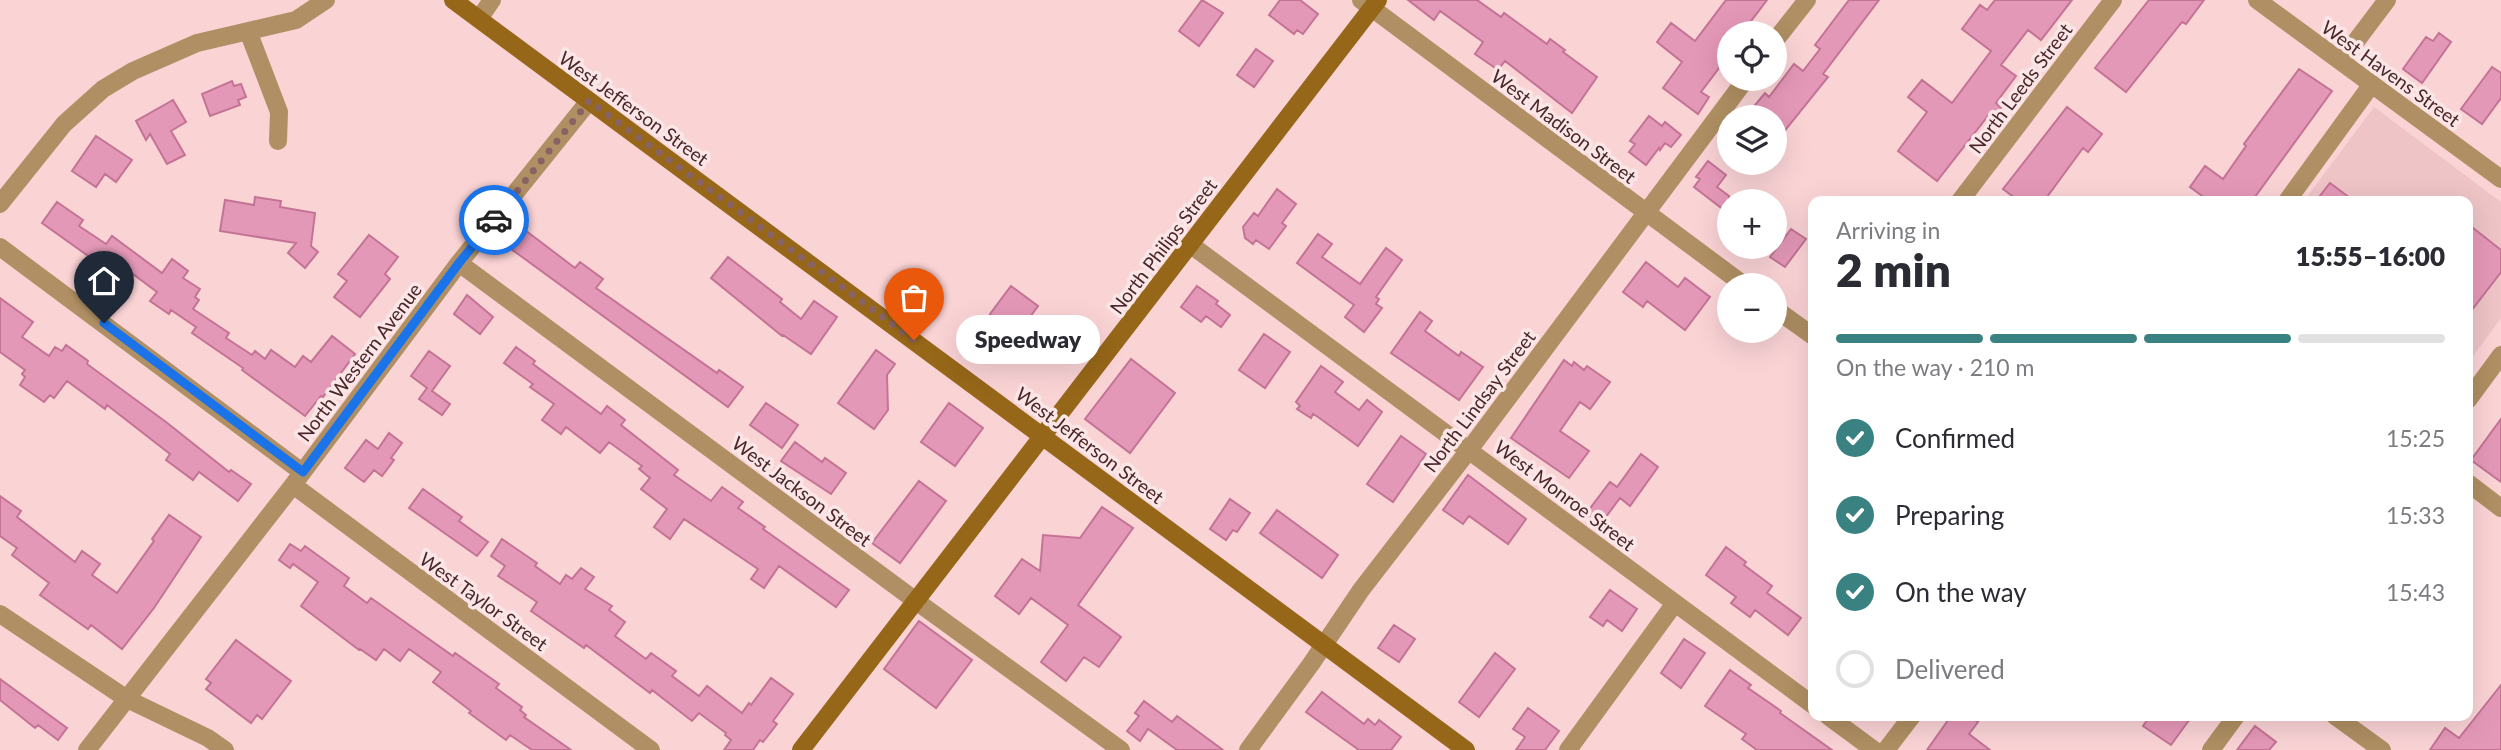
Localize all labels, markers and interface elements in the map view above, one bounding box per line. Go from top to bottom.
street label: West Havens Street [2317,15,2465,131]
street label: North Leeds Street [1964,18,2077,158]
map controls [1717,21,1787,343]
button: locate [1717,21,1787,91]
street label: West Jefferson Street [555,46,713,170]
street label: West Madison Street [1487,64,1641,188]
button: layers [1717,105,1787,175]
street label: North Philips Street [1105,174,1221,318]
courier [459,185,529,255]
button: + [1717,189,1787,259]
icon: car [475,201,513,239]
text: Arriving in [1836,216,1940,244]
text: 15:55–16:00 [2295,240,2445,272]
text: 2 min [1836,242,1951,297]
pin [74,251,134,323]
icon: home [85,262,123,300]
pin [884,268,944,340]
button: − [1717,273,1787,343]
street label: North Western Avenue [292,278,426,446]
icon: bag [895,279,933,317]
callout: Speedway [956,316,1100,364]
text: Speedway [975,325,1081,353]
street label: North Lindsay Street [1418,325,1540,476]
text: On the way · 210 m [1836,353,2035,381]
street label: West Jefferson Street [1011,382,1169,508]
icon: check [1836,419,1874,457]
text: Confirmed [1895,422,2015,454]
text: 15:25 [2386,424,2445,452]
street label: West Jackson Street [728,431,876,551]
street label: West Monroe Street [1490,435,1640,555]
icon: check [1836,496,1874,534]
text: Preparing [1895,499,2004,531]
text: 15:33 [2386,501,2445,529]
street label: West Taylor Street [415,547,553,655]
icon: check [1836,573,1874,611]
text: On the way [1895,576,2027,608]
text: 15:43 [2386,578,2445,606]
text: Delivered [1895,653,2005,685]

